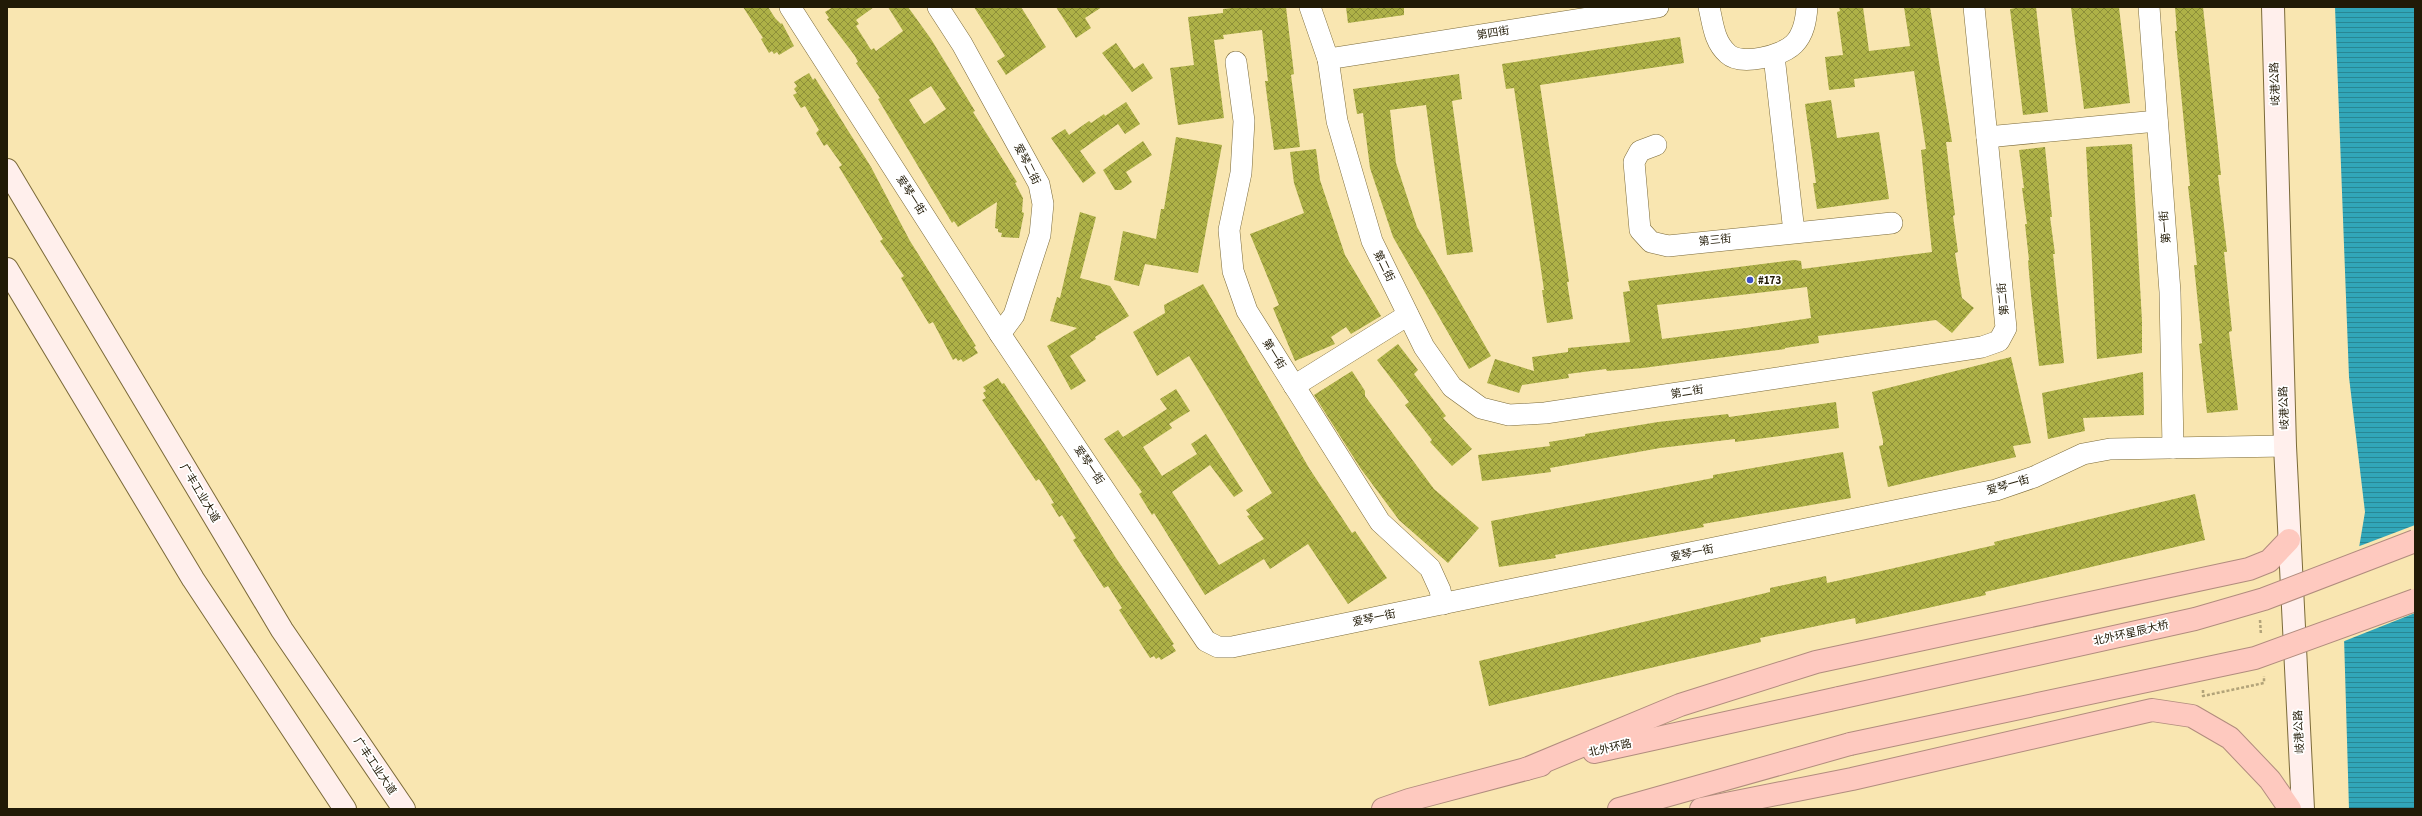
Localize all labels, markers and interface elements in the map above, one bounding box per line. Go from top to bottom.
street label: 第四街 [1476,23,1510,43]
street label: 岐港公路 [2267,62,2283,106]
street label: 爱琴二街 [1010,141,1044,187]
street label: 爱琴一街 [893,172,929,218]
street label: 第一街 [2156,210,2174,244]
street label: 第三街 [1698,231,1732,249]
street label: 第二街 [1370,248,1398,284]
place label: #173 [1758,273,1781,288]
marker: #173 [1745,275,1755,285]
street label: 第二街 [1994,282,2012,316]
street label: 第一街 [1259,336,1289,372]
street label: 第二街 [1670,382,1704,402]
street label: 岐港公路 [2276,386,2292,430]
street label: 爱琴一街 [1070,443,1108,487]
street label: 广丰工业大道 [177,461,223,525]
street label: 爱琴一街 [1985,472,2031,498]
street label: 爱琴一街 [1669,541,1715,565]
street label: 爱琴一街 [1351,606,1397,630]
street label: 北外环星辰大桥 [2092,617,2170,649]
street label: 岐港公路 [2290,710,2308,754]
street label: 广丰工业大道 [350,734,400,798]
street label: 北外环路 [1587,736,1633,760]

